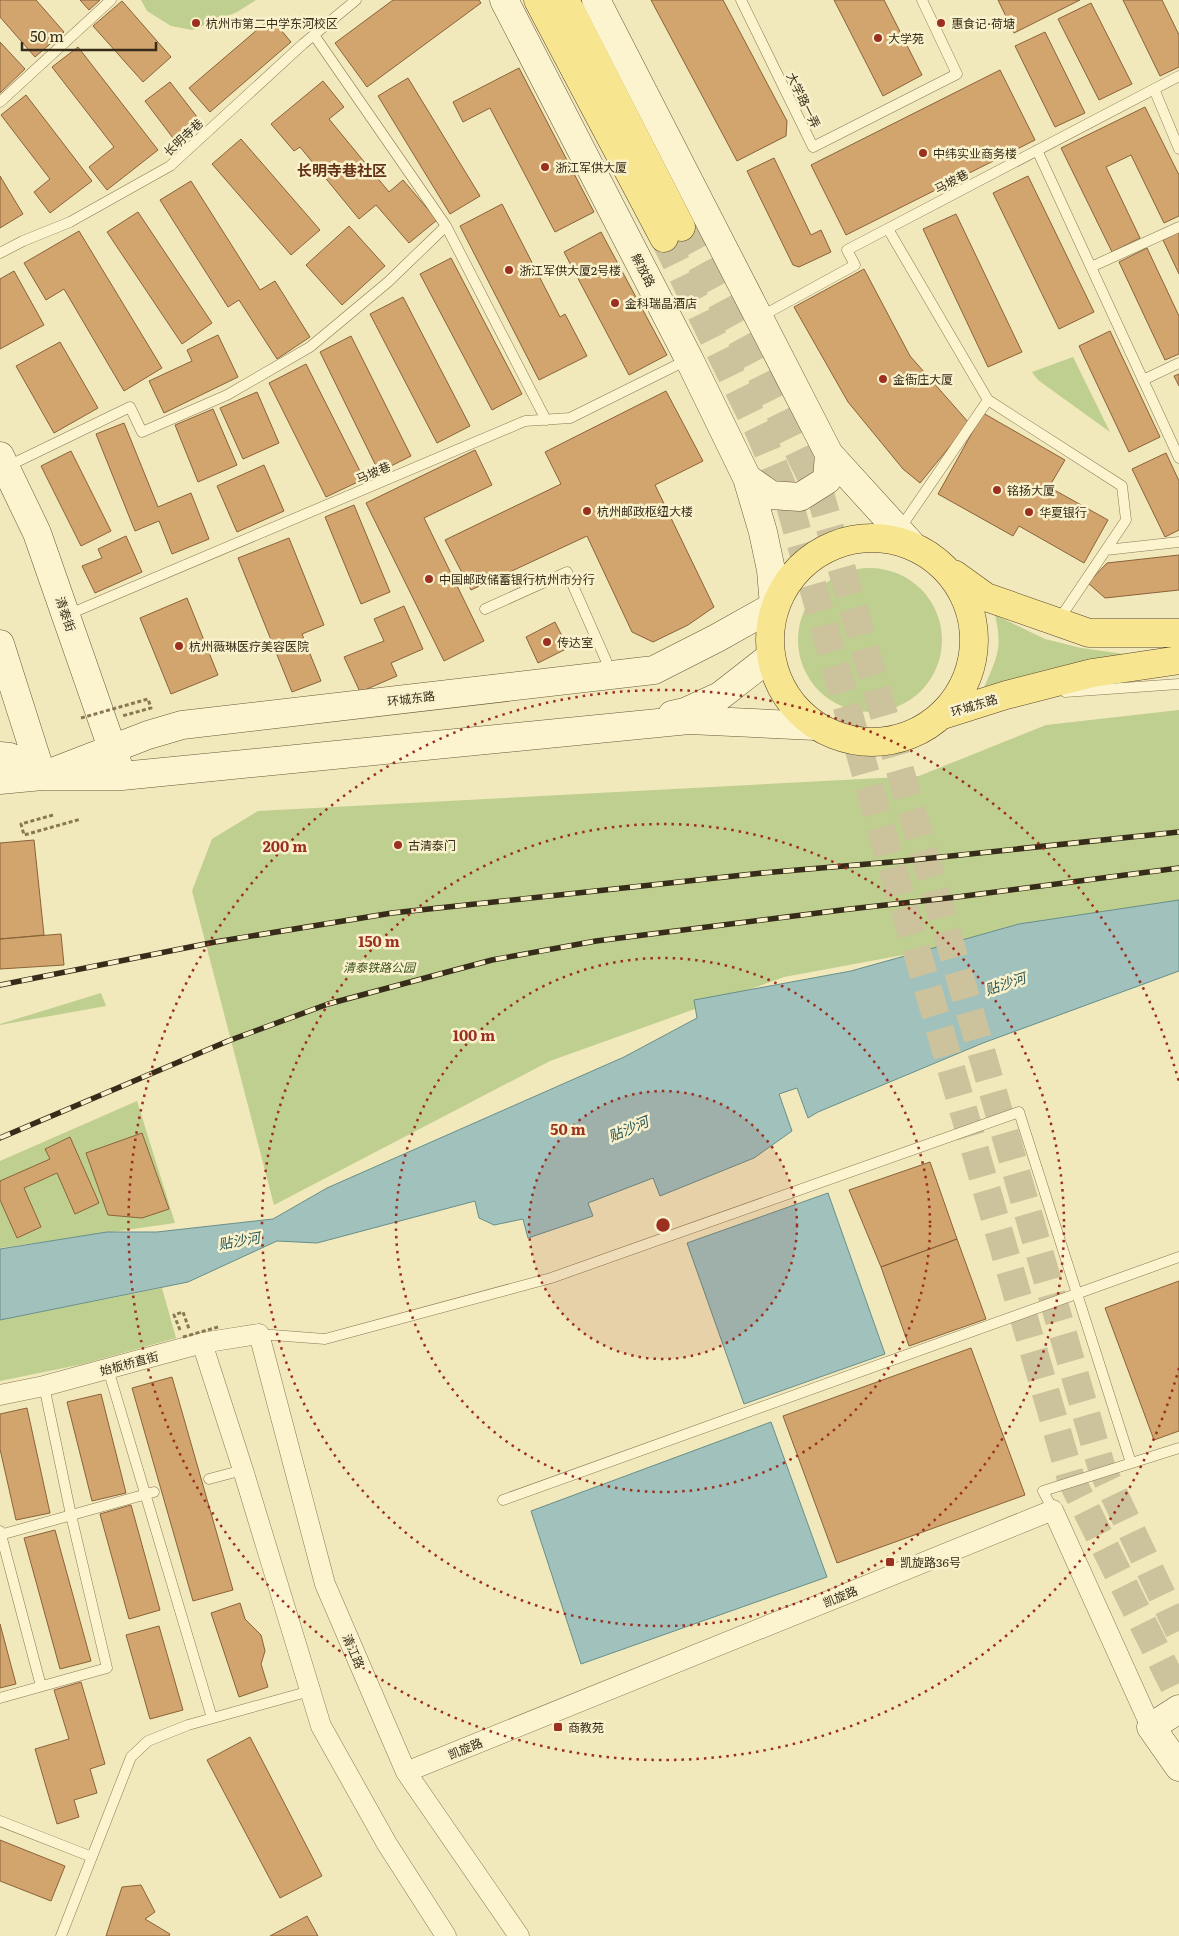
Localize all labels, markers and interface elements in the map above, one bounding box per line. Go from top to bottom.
place label: 杭州市第二中学东河校区 [206,14,338,32]
place label: 惠食记·荷塘 [951,14,1015,32]
marker: 杭州市第二中学东河校区 [190,17,202,29]
marker: 惠食记·荷塘 [935,17,947,29]
scale bar [22,20,156,52]
text: 50 m [30,24,64,47]
place label: 大学苑 [888,29,924,47]
marker: 大学苑 [872,32,884,44]
street label: 大学路一弄 [783,69,825,131]
street label: 长明寺巷 [159,114,207,160]
place label: 中纬实业商务楼 [933,144,1017,162]
marker: 中纬实业商务楼 [917,147,929,159]
district label: 长明寺巷社区 [297,158,387,181]
place label: 浙江军供大厦 [555,158,627,176]
marker: 浙江军供大厦 [539,161,551,173]
street label: 马坡巷 [931,165,971,197]
street label: 解放路 [628,250,660,290]
place label: 浙江军供大厦2号楼 [519,261,621,279]
marker: 浙江军供大厦2号楼 [503,264,515,276]
place label: 金科瑞晶酒店 [625,294,697,312]
marker: 金科瑞晶酒店 [609,297,621,309]
place label: 金衙庄大厦 [893,370,953,388]
marker: 金衙庄大厦 [877,373,889,385]
street label: 马坡巷 [353,457,393,487]
place label: 铭扬大厦 [1007,481,1055,499]
marker: 铭扬大厦 [991,484,1003,496]
place label: 杭州邮政枢纽大楼 [597,502,693,520]
place label: 华夏银行 [1039,503,1087,521]
marker: 杭州邮政枢纽大楼 [581,505,593,517]
marker: 华夏银行 [1023,506,1035,518]
place label: 中国邮政储蓄银行杭州市分行 [439,570,595,588]
marker: 中国邮政储蓄银行杭州市分行 [423,573,435,585]
street label: 清泰街 [52,594,80,634]
place label: 传达室 [557,633,593,651]
marker: 传达室 [541,636,553,648]
place label: 杭州薇琳医疗美容医院 [189,637,309,655]
marker: 杭州薇琳医疗美容医院 [173,640,185,652]
street label: 环城东路 [386,686,436,710]
street label: 环城东路 [948,689,1000,721]
text: 200 m [263,834,307,857]
place label: 古清泰门 [408,836,456,854]
marker: 古清泰门 [392,839,404,851]
text: 150 m [358,929,400,952]
park label: 清泰铁路公园 [343,958,417,976]
water label: 贴沙河 [982,966,1031,999]
text: 100 m [453,1023,495,1046]
water label: 贴沙河 [605,1109,654,1145]
text: 50 m [550,1117,586,1140]
centre of rings [654,1216,672,1234]
water label: 贴沙河 [217,1226,264,1253]
street label: 始板桥直街 [98,1347,160,1379]
place label: 凯旋路36号 [900,1553,961,1571]
marker: 凯旋路36号 [884,1556,896,1568]
street label: 凯旋路 [820,1581,860,1611]
street label: 清江路 [339,1631,369,1671]
place label: 商教苑 [568,1718,604,1736]
marker: 商教苑 [552,1721,564,1733]
street label: 凯旋路 [445,1733,485,1763]

